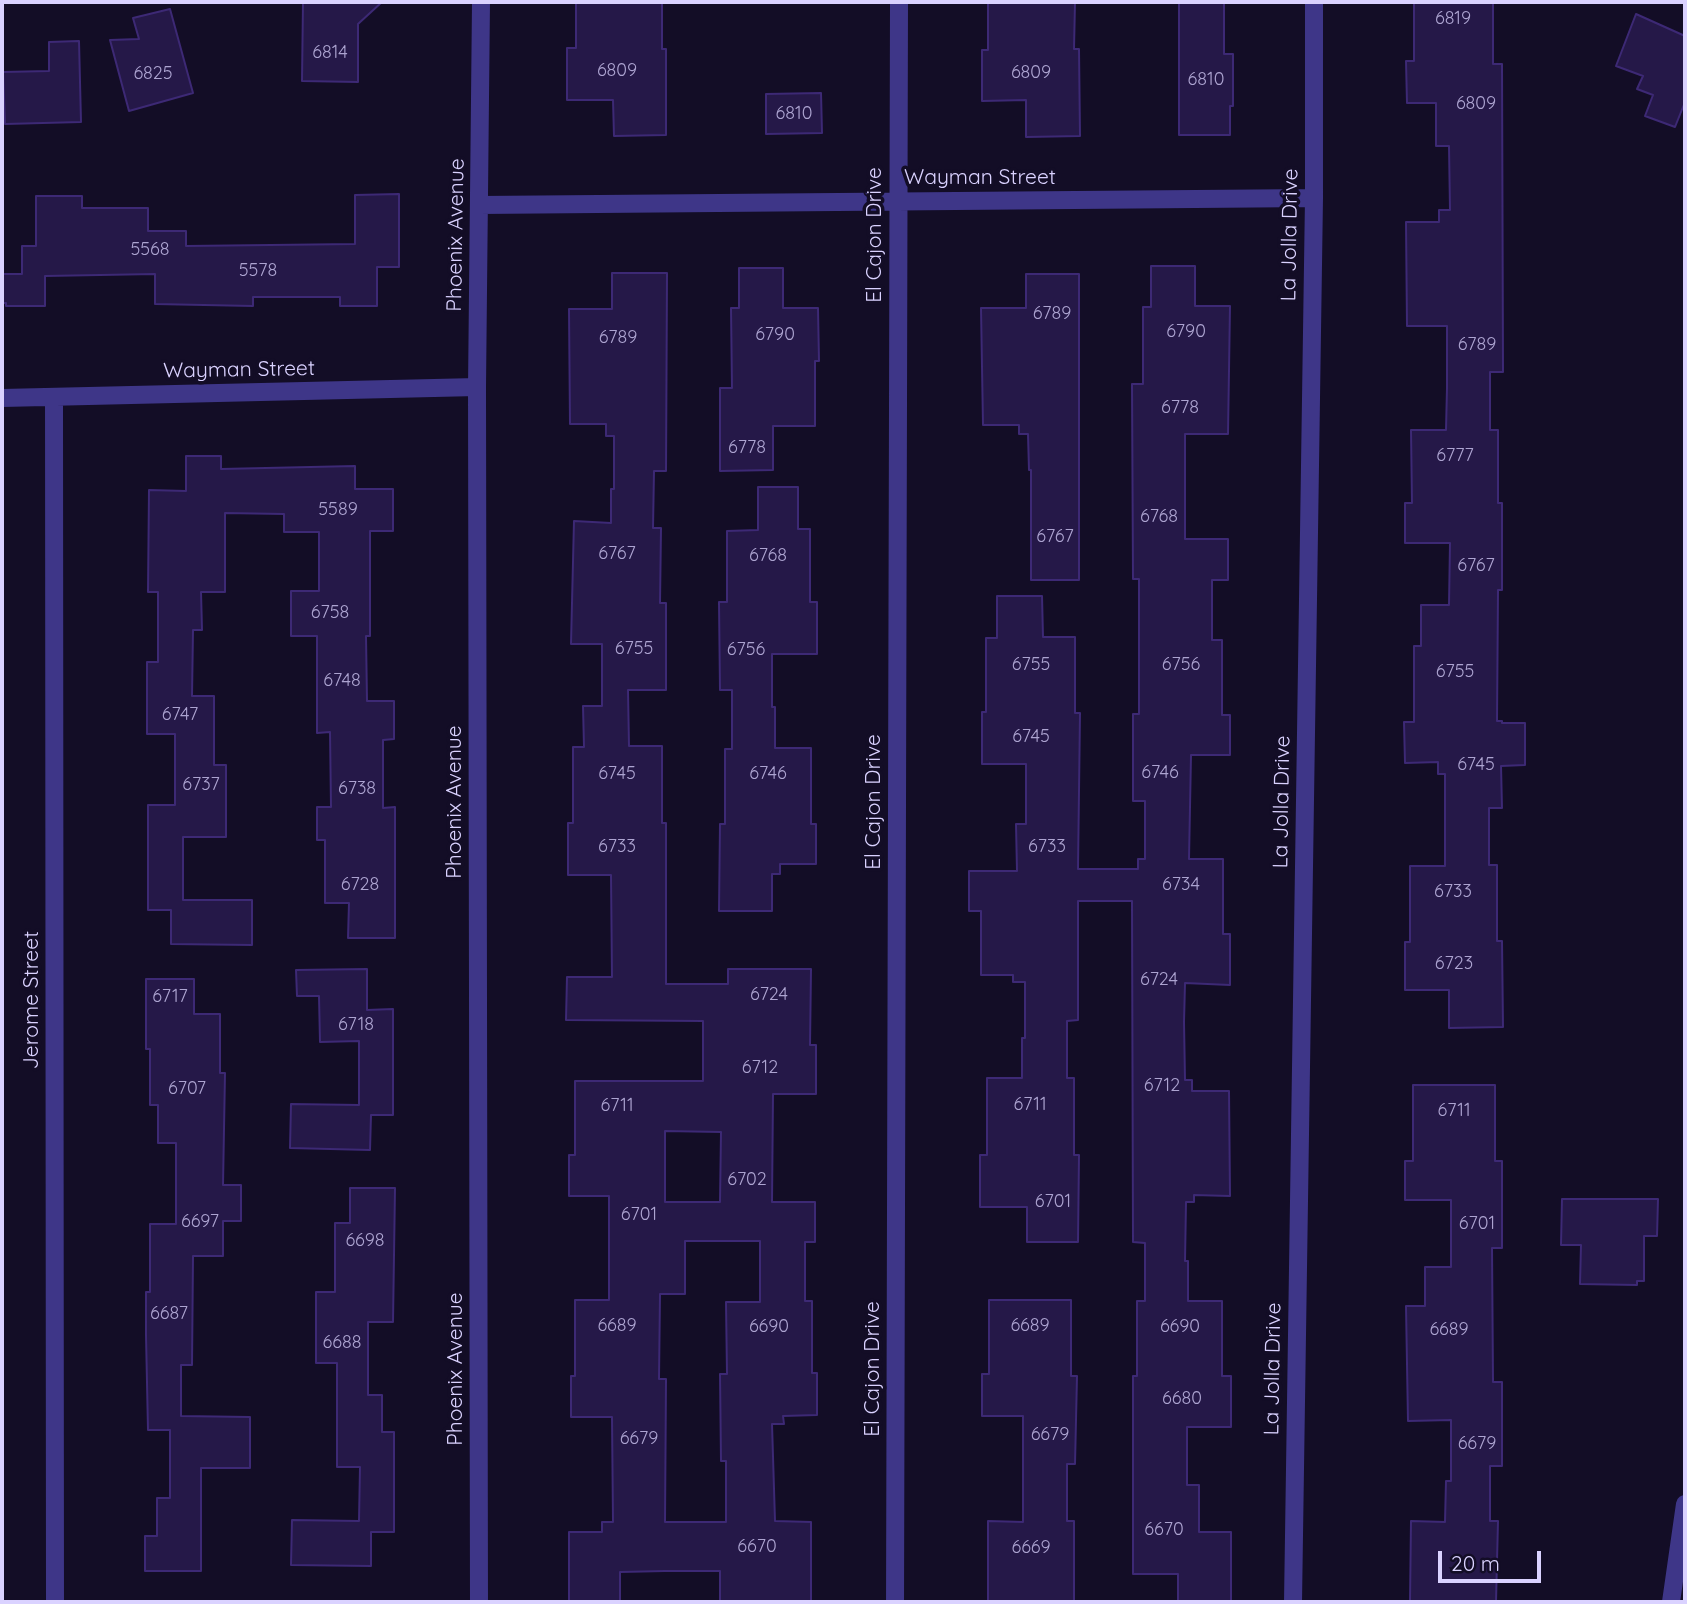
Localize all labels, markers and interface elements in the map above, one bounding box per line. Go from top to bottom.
house number: 6819 [1435,8,1471,30]
house number: 6814 [312,42,348,64]
house number: 6809 [597,60,637,82]
house number: 6809 [1011,62,1051,84]
house number: 6825 [133,63,173,85]
house number: 6810 [1188,69,1224,91]
house number: 6809 [1456,93,1496,115]
house number: 6810 [776,103,812,125]
street label: Phoenix Avenue [442,158,470,312]
street label: Wayman Street [904,165,1056,191]
street label: El Cajon Drive [862,167,888,303]
street label: La Jolla Drive [1276,168,1304,302]
house number: 5568 [130,239,170,261]
house number: 5578 [239,260,277,282]
house number: 6789 [1033,303,1071,325]
house number: 6790 [1166,321,1206,343]
house number: 6790 [755,324,795,346]
house number: 6789 [599,327,637,349]
house number: 6789 [1458,334,1496,356]
street label: Wayman Street [163,356,315,384]
house number: 6778 [1161,397,1199,419]
house number: 6778 [728,437,766,459]
house number: 6777 [1436,445,1474,467]
house number: 5589 [318,499,358,521]
house number: 6768 [1140,506,1178,528]
house number: 6767 [1036,526,1074,548]
house number: 6767 [598,543,636,565]
house number: 6768 [749,545,787,567]
house number: 6767 [1457,555,1495,577]
house number: 6758 [311,602,349,624]
house number: 6755 [615,638,653,660]
house number: 6756 [727,639,765,661]
house number: 6755 [1012,654,1050,676]
house number: 6756 [1162,654,1200,676]
house number: 6755 [1436,661,1474,683]
house number: 6748 [323,670,361,692]
house number: 6747 [162,704,198,726]
street label: Phoenix Avenue [442,725,468,879]
house number: 6745 [1012,726,1050,748]
street label: El Cajon Drive [861,734,887,870]
street label: La Jolla Drive [1268,735,1296,869]
house number: 6745 [1457,754,1495,776]
house number: 6746 [1141,762,1179,784]
house number: 6745 [598,763,636,785]
house number: 6746 [749,763,787,785]
house number: 6737 [182,774,220,796]
house number: 6738 [338,778,376,800]
house number: 6733 [598,836,636,858]
house number: 6733 [1028,836,1066,858]
house number: 6728 [341,874,379,896]
house number: 6734 [1162,874,1200,896]
house number: 6733 [1434,881,1472,903]
street label: Jerome Street [19,931,45,1069]
house number: 6723 [1435,953,1473,975]
house number: 6724 [1140,969,1178,991]
house number: 6724 [750,984,788,1006]
house number: 6717 [152,986,188,1008]
house number: 6718 [338,1014,374,1036]
house number: 6712 [742,1057,778,1079]
house number: 6712 [1144,1075,1180,1097]
house number: 6707 [168,1078,206,1100]
house number: 6711 [1013,1094,1047,1116]
house number: 6711 [600,1095,634,1117]
house number: 6711 [1437,1100,1471,1122]
house number: 6702 [727,1169,767,1191]
house number: 6701 [1035,1191,1071,1213]
house number: 6701 [621,1204,657,1226]
house number: 6697 [181,1211,219,1233]
house number: 6701 [1459,1213,1495,1235]
house number: 6698 [345,1230,385,1252]
street label: Phoenix Avenue [443,1292,469,1446]
street label: El Cajon Drive [860,1301,886,1437]
street label: La Jolla Drive [1259,1302,1287,1436]
house number: 6687 [150,1303,188,1325]
house number: 6689 [597,1315,637,1337]
house number: 6689 [1010,1315,1050,1337]
house number: 6690 [749,1316,789,1338]
house number: 6690 [1160,1316,1200,1338]
house number: 6689 [1429,1319,1469,1341]
house number: 6688 [323,1332,361,1354]
house number: 6680 [1162,1388,1202,1410]
house number: 6679 [1031,1424,1069,1446]
house number: 6679 [620,1428,658,1450]
house number: 6679 [1458,1433,1496,1455]
house number: 6670 [1144,1519,1184,1541]
house number: 6670 [737,1536,777,1558]
house number: 6669 [1011,1537,1051,1559]
scale bar [1442,1538,1545,1582]
text: 20 m [1451,1550,1500,1576]

